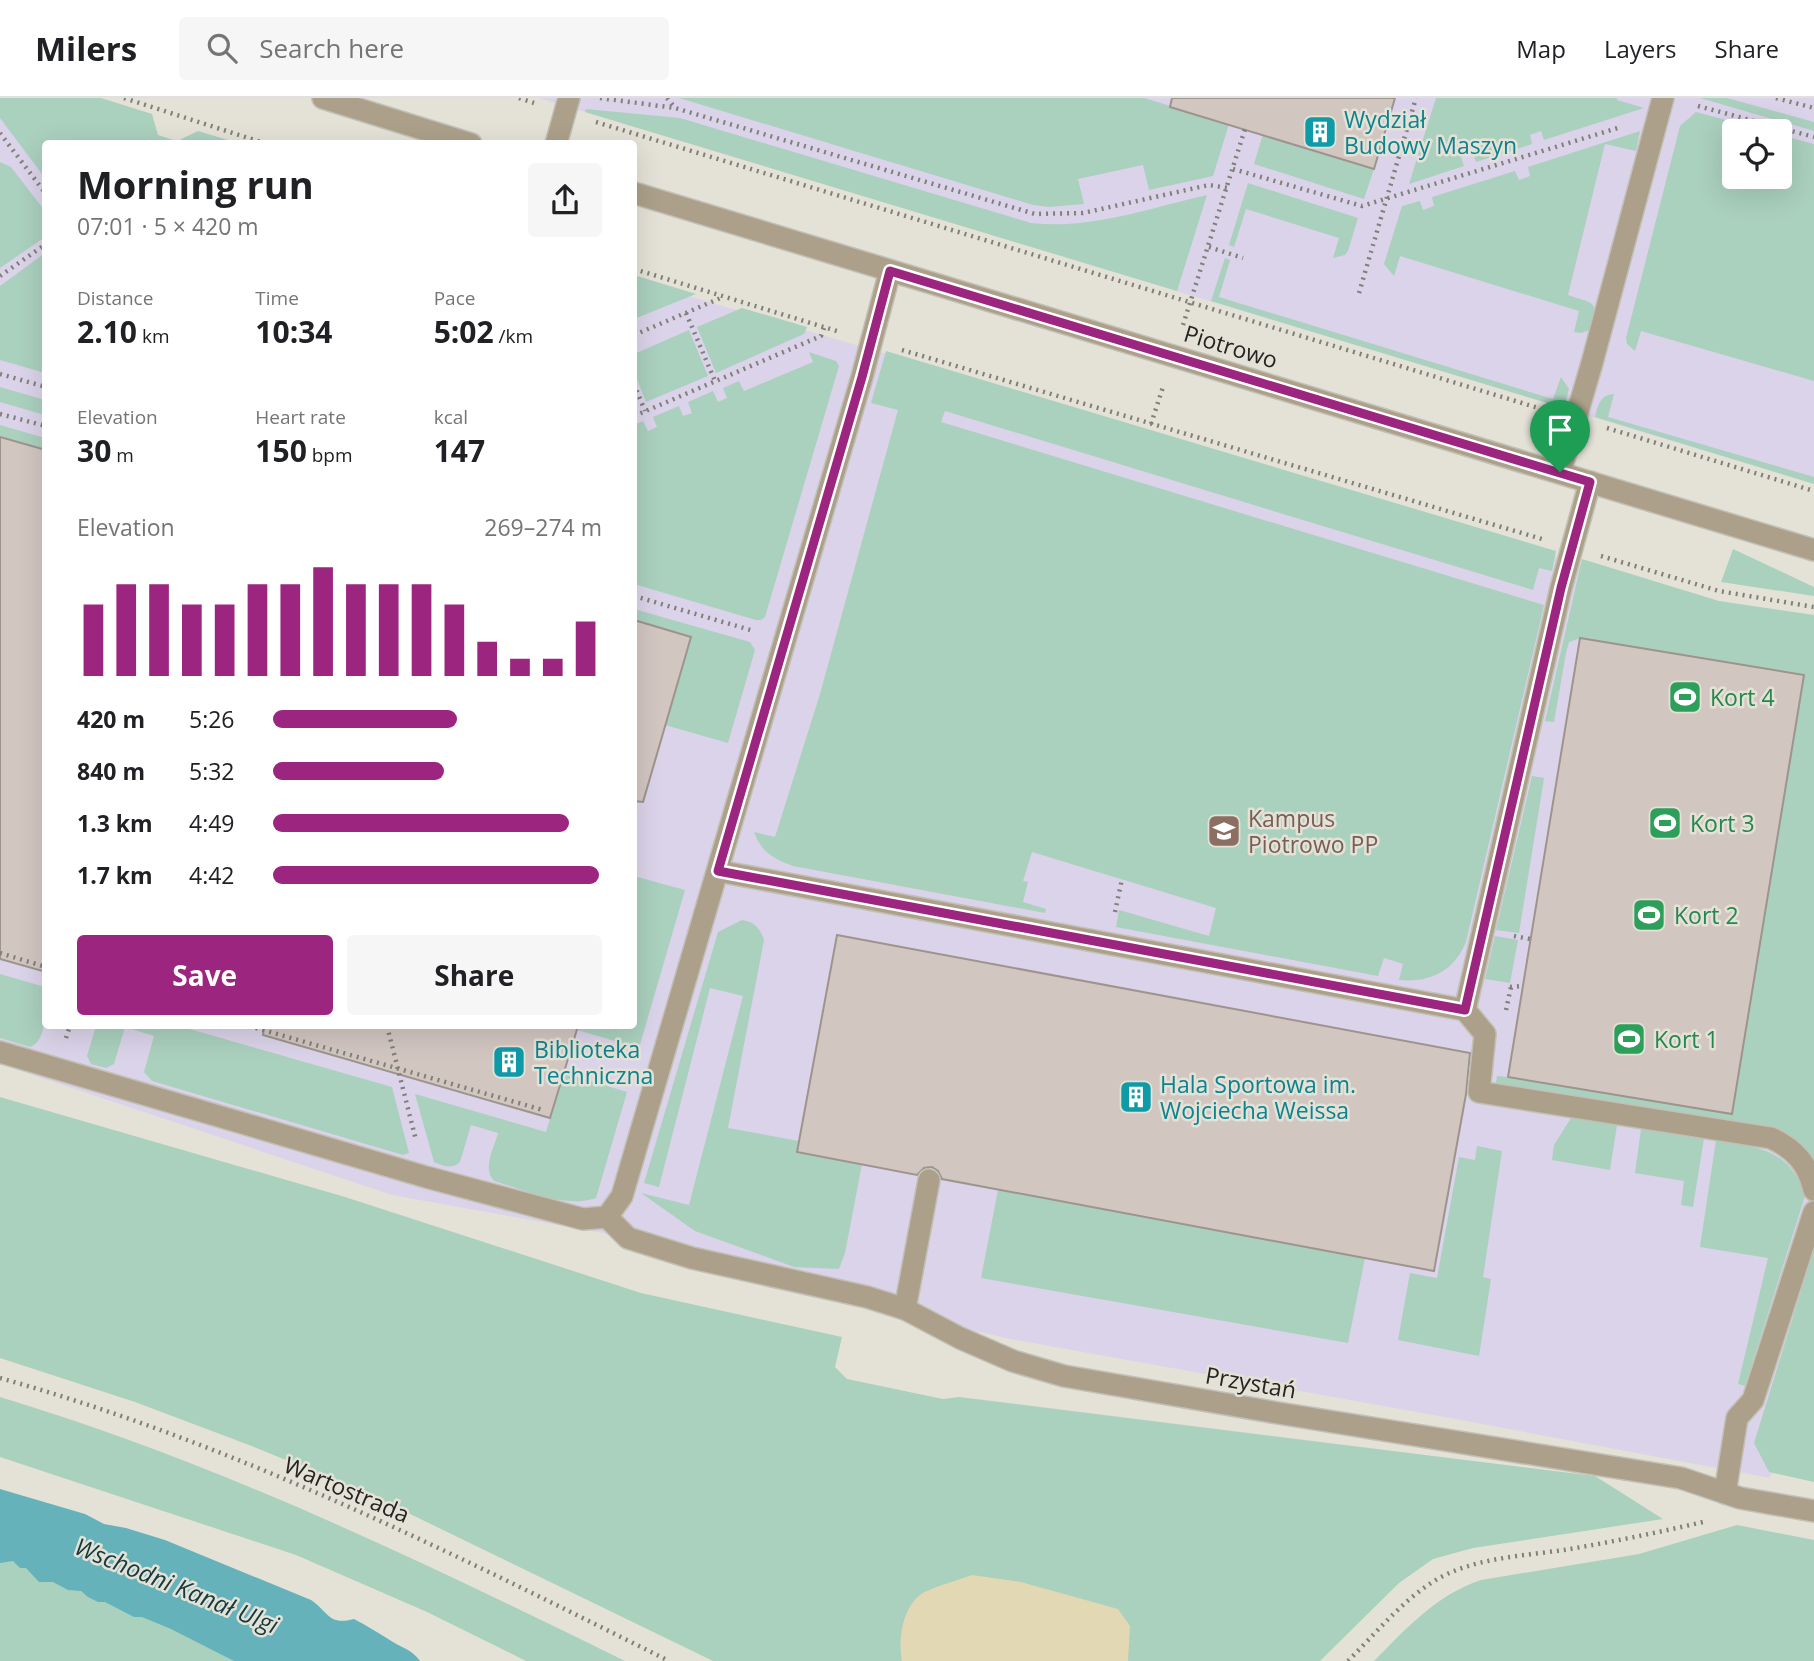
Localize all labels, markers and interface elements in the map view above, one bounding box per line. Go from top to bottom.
search box [179,17,669,80]
text: Milers [35,26,137,71]
icon: search [203,29,241,67]
text: Search here [259,30,404,66]
text: Map [1516,32,1566,65]
text: Layers [1604,32,1677,65]
text: Share [1715,32,1779,65]
place label: Wydział Budowy Maszyn [1344,103,1517,161]
building icon: Wydział Budowy Maszyn [1301,113,1339,151]
map controls [1722,119,1792,189]
button: locate [1722,119,1792,189]
text: Morning run [77,158,314,210]
button: share [528,163,602,237]
text: 07:01 · 5 × 420 m [77,210,259,242]
text: Distance [77,285,153,311]
text: Time [255,285,299,311]
text: Pace [434,285,475,311]
text: 2.10 [77,311,137,352]
text: 10:34 [255,311,333,352]
text: 5:02 [434,311,494,352]
street label: Piotrowo [1180,317,1282,375]
text: km [137,323,170,349]
text: /km [494,323,533,349]
pin [1530,400,1590,472]
text: Elevation [77,404,158,430]
text: Heart rate [255,404,346,430]
text: kcal [434,404,468,430]
icon: arrive [1541,411,1579,449]
text: 30 [77,430,111,471]
text: 150 [255,430,307,471]
text: 147 [434,430,485,471]
text: m [111,442,134,468]
text: bpm [307,442,353,468]
text: Elevation [77,511,175,543]
text: 269–274 m [484,511,602,543]
sports icon: Kort 4 [1666,678,1704,716]
place label: Kort 4 [1710,681,1775,713]
text: 420 m [77,703,145,735]
text: 5:26 [189,703,235,735]
text: 840 m [77,755,145,787]
text: 5:32 [189,755,235,787]
place label: Kampus Piotrowo PP [1248,802,1378,860]
sports icon: Kort 3 [1646,804,1684,842]
text: 1.3 km [77,807,153,839]
text: 4:49 [189,807,235,839]
place label: Kort 3 [1690,807,1755,839]
school or university icon: Kampus Piotrowo PP [1205,812,1243,850]
text: 1.7 km [77,859,153,891]
text: 4:42 [189,859,235,891]
sports icon: Kort 2 [1630,896,1668,934]
place label: Kort 2 [1674,899,1739,931]
button: Save [77,935,333,1015]
button: Share [347,935,602,1015]
sports icon: Kort 1 [1610,1020,1648,1058]
place label: Kort 1 [1654,1023,1719,1055]
place label: Biblioteka Techniczna [534,1033,653,1091]
building icon: Biblioteka Techniczna [490,1043,528,1081]
place label: Hala Sportowa im. Wojciecha Weissa [1160,1068,1356,1126]
building icon: Hala Sportowa im. Wojciecha Weissa [1117,1078,1155,1116]
street label: Przystań [1203,1358,1299,1406]
street label: Wartostrada [279,1448,415,1530]
water label: Wschodni Kanał Ulgi [70,1529,284,1641]

